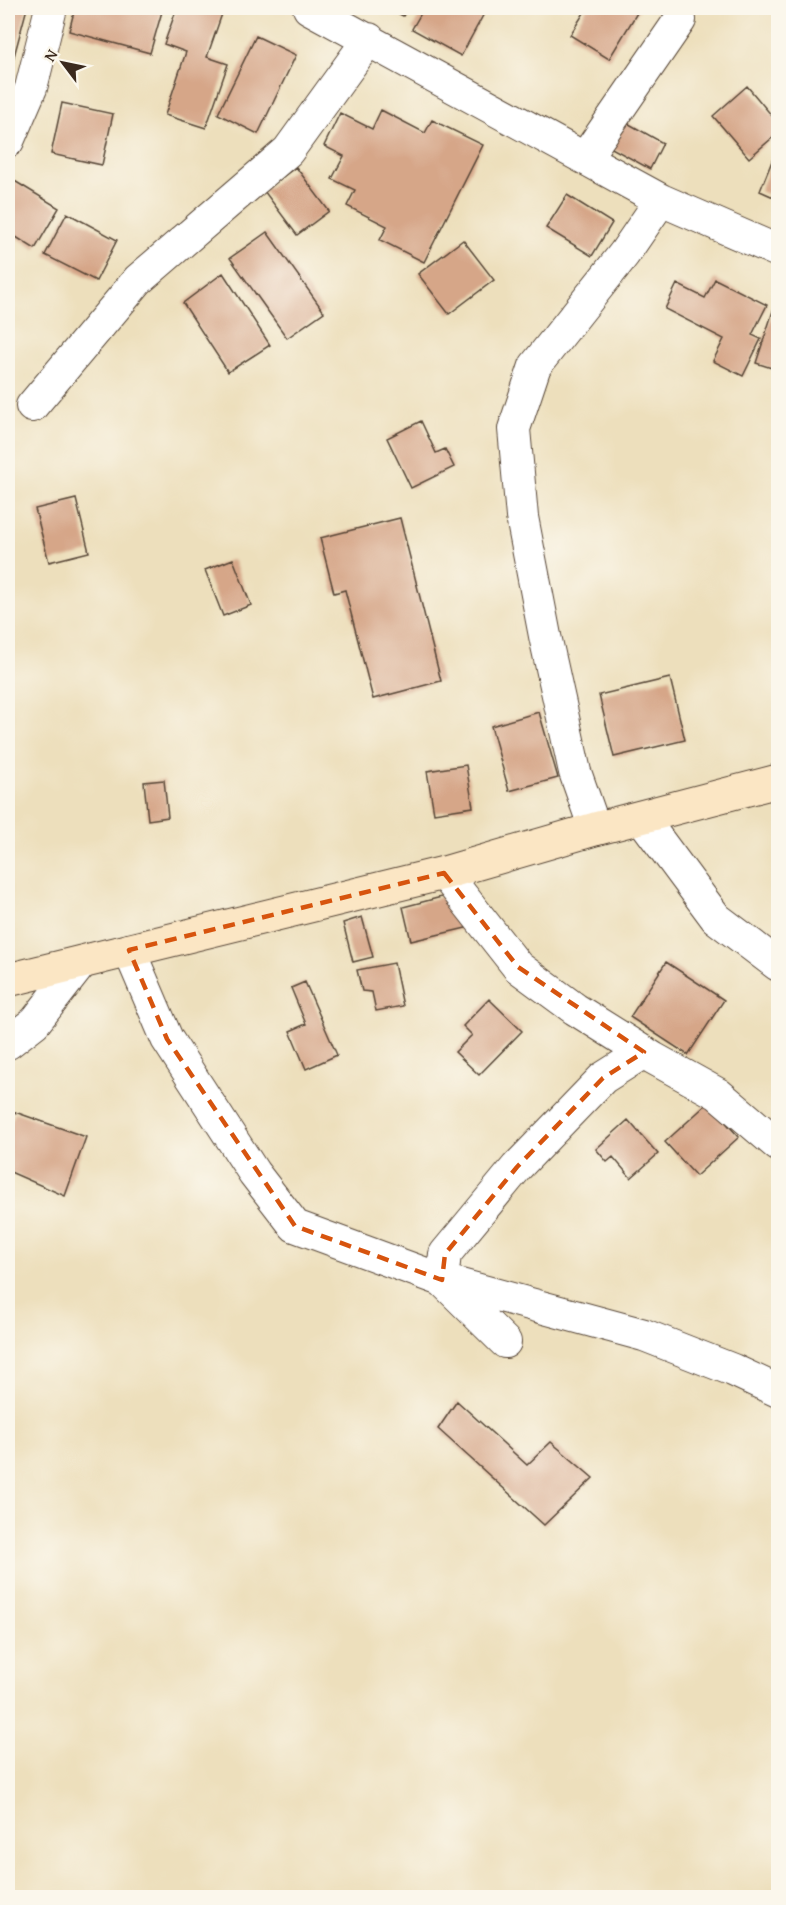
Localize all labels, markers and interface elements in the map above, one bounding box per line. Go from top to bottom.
north arrow [33,33,93,93]
text: N [37,44,63,66]

